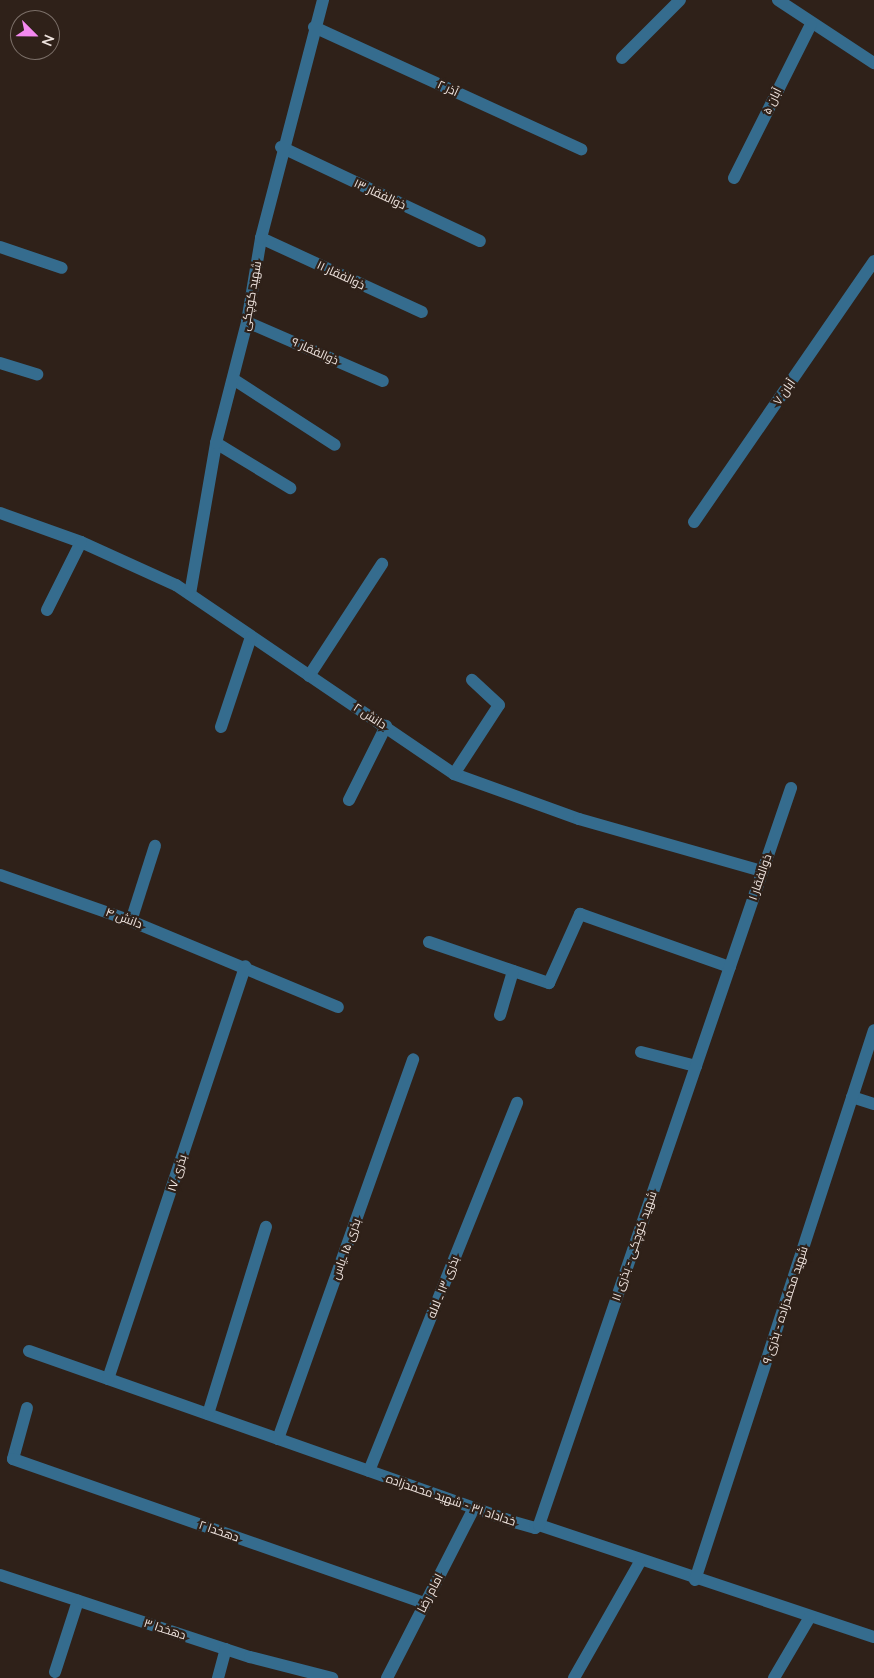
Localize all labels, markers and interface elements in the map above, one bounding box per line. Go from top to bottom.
north arrow [10,10,60,60]
text: N [38,32,58,49]
street label: آذر ۲ [435,77,461,99]
street label: آبان ۵ [759,85,785,117]
street label: ذوالفقار ۱۳ [352,176,408,212]
street label: ذوالفقار ۱۱ [315,258,367,292]
street label: شهید کوچکی [238,260,264,332]
street label: ذوالفقار ۹ [289,334,341,368]
street label: آبان ۷ [770,376,798,408]
street label: دانش ۲ [351,700,389,732]
street label: ذوالفقار ۱ [745,852,775,902]
street label: دانش ۴ [104,905,144,931]
street label: بذری ۱۷ [164,1153,190,1193]
street label: شهید کوچکی - بذری ۱۱ [608,1189,660,1303]
street label: بذری ۱۵ ـ‌یاس [328,1216,364,1282]
street label: شهید محمدزاده - بذری ۹ [759,1244,811,1366]
street label: بذری ۱۳ ـ لاله [424,1254,462,1320]
street label: خداداد ۳۱ - شهید محمدزاده [384,1471,518,1529]
street label: دهخدا ۲ [197,1517,241,1545]
street label: امام رضا [414,1571,446,1615]
street label: دهخدا ۳ [142,1615,188,1643]

